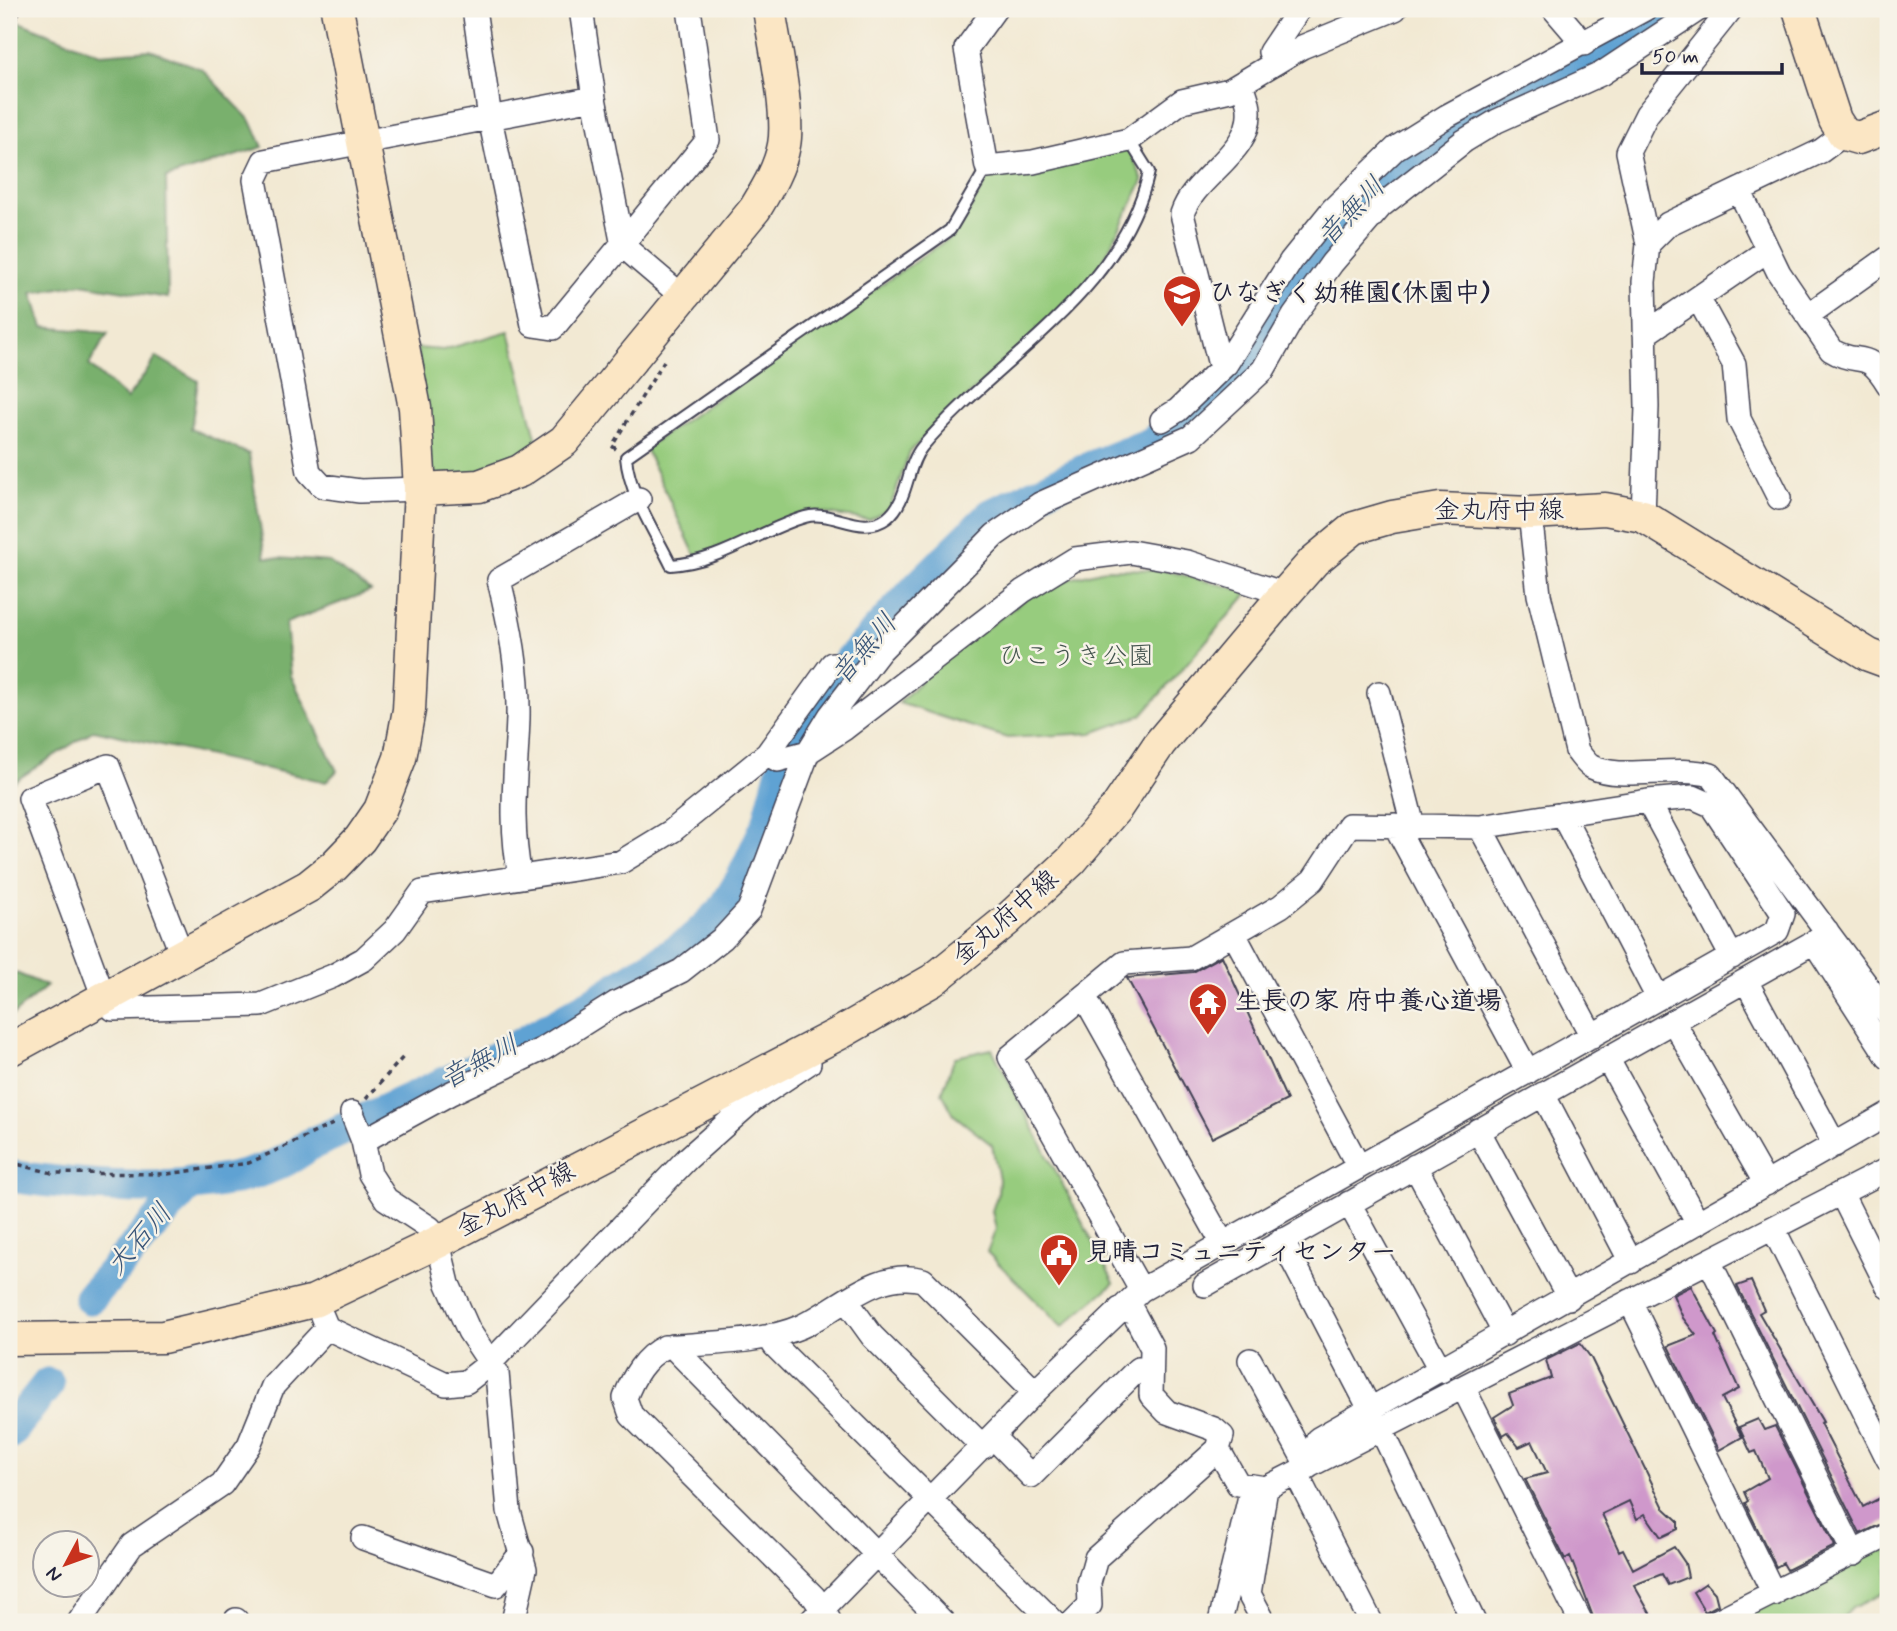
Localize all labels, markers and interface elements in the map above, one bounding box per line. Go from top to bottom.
scale bar [1642,32,1782,76]
text: 50 m [1652,43,1699,71]
water label: 音無川 [1310,169,1394,255]
school or university icon: ひなぎく幼稚園(休園中) [1161,273,1203,328]
place label: ひなぎく幼稚園(休園中) [1209,277,1490,311]
street label: 金丸府中線 [1434,494,1564,528]
water label: 音無川 [823,606,907,694]
park label: ひこうき公園 [998,640,1154,674]
street label: 金丸府中線 [946,863,1066,973]
temple icon: 生長の家 府中養心道場 [1187,981,1229,1036]
place label: 生長の家 府中養心道場 [1235,985,1502,1019]
water label: 音無川 [434,1027,526,1099]
street label: 金丸府中線 [451,1154,581,1246]
water label: 大石川 [98,1196,182,1284]
public building icon: 見晴コミュニティセンター [1038,1232,1080,1287]
place label: 見晴コミュニティセンター [1086,1236,1396,1270]
north arrow [32,1530,102,1600]
text: N [41,1561,68,1587]

